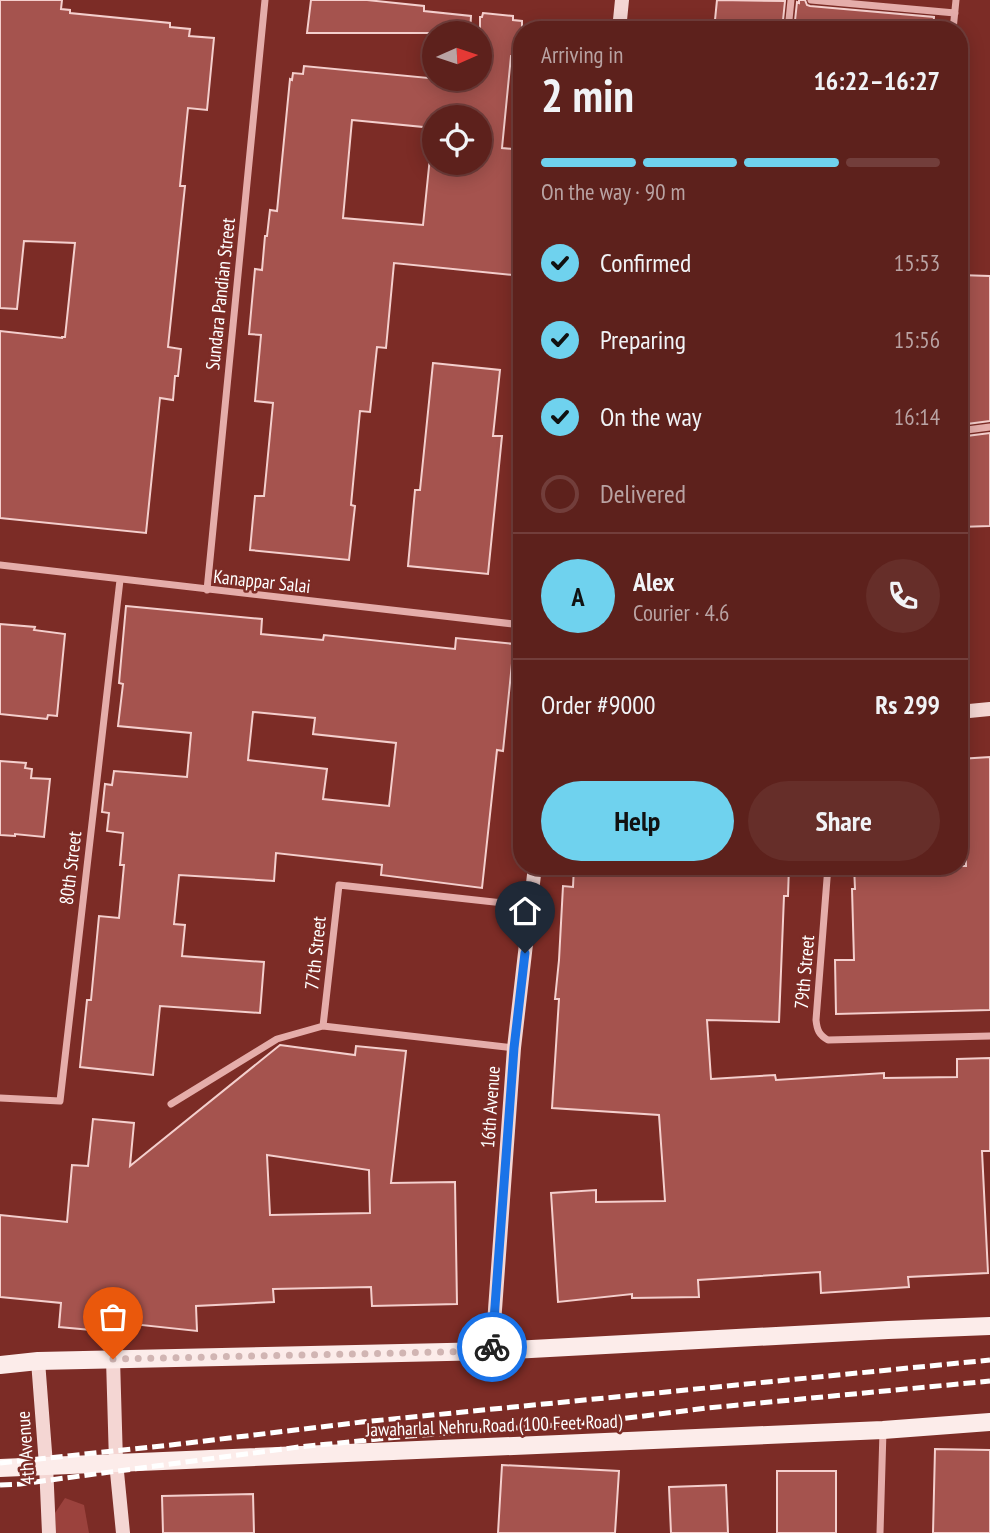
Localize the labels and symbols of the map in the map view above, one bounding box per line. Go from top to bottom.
north arrow [422,21,492,91]
street label: Sundara Pandian Street [200,216,240,371]
street label: Kanappar Salai [212,564,312,598]
street label: 80th Street [54,829,87,906]
pin [495,881,555,953]
street label: 77th Street [299,914,331,991]
street label: 79th Street [789,933,819,1010]
street label: 16th Avenue [475,1065,505,1149]
pin [83,1287,143,1359]
courier [457,1312,527,1382]
street label: Jawaharlal Nehru Road (100 Feet Road) [364,1409,623,1442]
street label: 4th Avenue [10,1410,40,1486]

